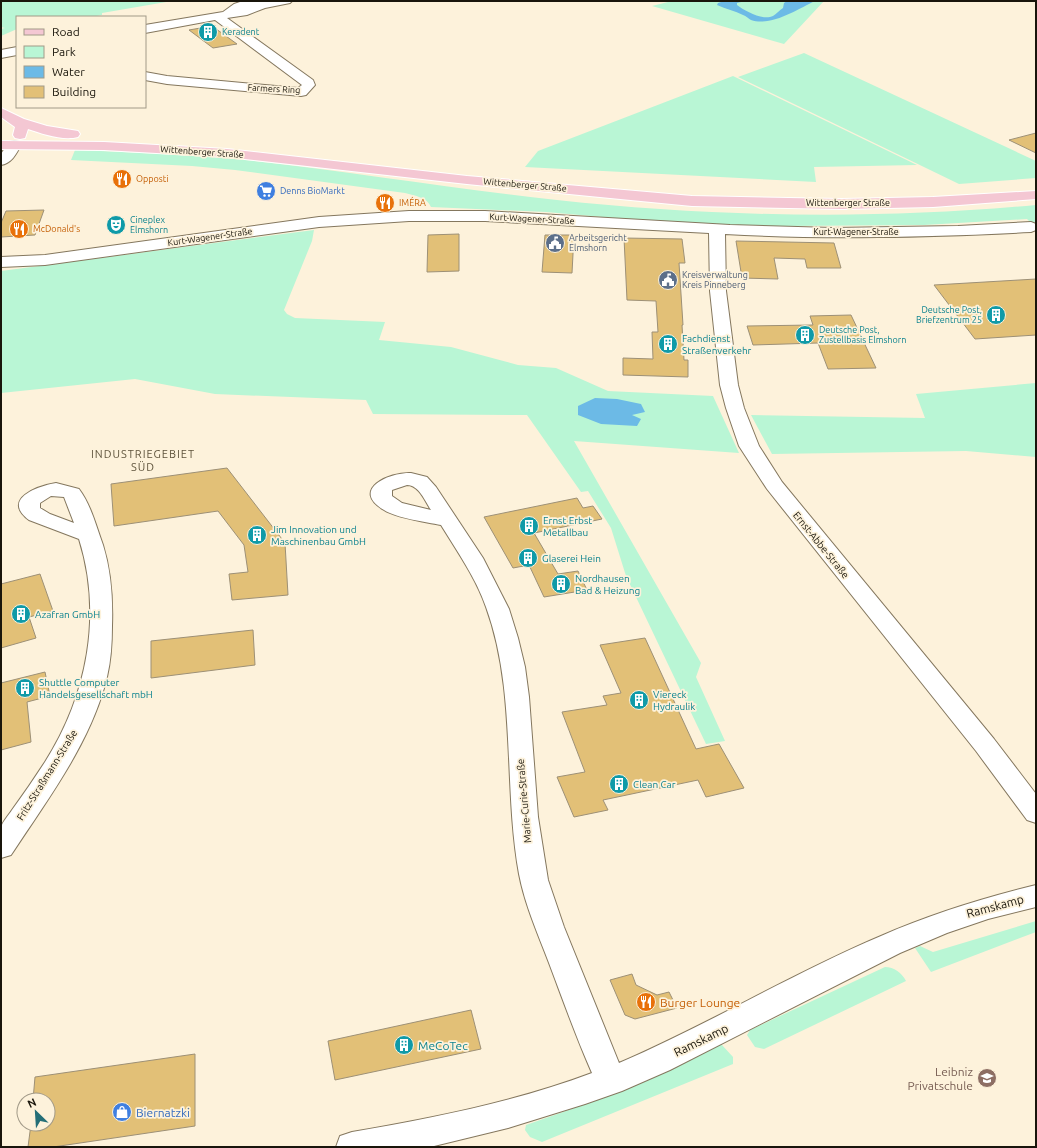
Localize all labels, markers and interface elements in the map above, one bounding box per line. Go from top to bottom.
legend [16,16,146,108]
building icon: Keradent [197,21,219,43]
text: Road [52,25,80,38]
place label: Keradent [222,27,260,37]
text: Park [52,45,76,58]
text: Water [52,65,85,78]
street label: Farmers Ring [247,83,301,95]
text: Building [52,85,96,98]
street label: Wittenberger Straße [160,144,244,160]
restaurant icon: Opposti [111,168,133,190]
place label: Opposti [136,174,168,184]
street label: Wittenberger Straße [483,176,567,194]
supermarket icon: Denns BioMarkt [255,180,277,202]
place label: Denns BioMarkt [280,186,345,196]
restaurant icon: IMÉRA [374,192,396,214]
place label: IMÉRA [399,196,426,208]
street label: Wittenberger Straße [806,198,890,208]
street label: Kurt-Wagener-Straße [489,212,575,226]
theatre icon: Cineplex Elmshorn [105,214,127,236]
place label: Cineplex Elmshorn [130,215,168,235]
restaurant icon: McDonald's [8,218,30,240]
place label: McDonald's [33,224,80,234]
street label: Kurt-Wagener-Straße [167,226,253,248]
street label: Kurt-Wagener-Straße [813,227,899,237]
public building icon: Arbeitsgericht Elmshorn [544,232,566,254]
place label: Arbeitsgericht Elmshorn [569,233,627,253]
public building icon: Kreisverwaltung Kreis Pinneberg [657,269,679,291]
place label: Kreisverwaltung Kreis Pinneberg [682,270,748,290]
building icon: Deutsche Post, Briefzentrum 25 [985,304,1007,326]
place label: Deutsche Post, Briefzentrum 25 [916,305,982,325]
building icon: Deutsche Post, Zustellbasis Elmshorn [794,324,816,346]
place label: Deutsche Post, Zustellbasis Elmshorn [819,325,906,345]
building icon: Fachdienst Straßenverkehr [657,333,679,355]
place label: Fachdienst Straßenverkehr [682,333,752,356]
district label: INDUSTRIEGEBIET SÜD [91,448,195,473]
street label: Ernst-Abbe-Straße [791,510,851,580]
building icon: Ernst Erbst Metallbau [518,515,540,537]
place label: Ernst Erbst Metallbau [543,515,592,538]
building icon: Jim Innovation und Maschinenbau GmbH [246,524,268,546]
place label: Jim Innovation und Maschinenbau GmbH [271,524,366,547]
building icon: Glaserei Hein [517,547,539,569]
place label: Glaserei Hein [542,553,601,564]
building icon: Nordhausen Bad & Heizung [550,573,572,595]
place label: Nordhausen Bad & Heizung [575,573,640,596]
building icon: Azafran GmbH [10,603,32,625]
place label: Azafran GmbH [35,609,100,620]
building icon: Shuttle Computer Handelsgesellschaft mbH [14,677,36,699]
place label: Shuttle Computer Handelsgesellschaft mbH [39,677,153,700]
building icon: Viereck Hydraulik [628,689,650,711]
place label: Viereck Hydraulik [653,689,695,712]
street label: Fritz-Straßmann-Straße [15,728,79,822]
street label: Marie-Curie-Straße [515,758,533,844]
building icon: Clean Car [608,773,630,795]
place label: Clean Car [633,779,676,790]
street label: Ramskamp [965,892,1025,920]
restaurant icon: Burger Lounge [635,991,657,1013]
place label: Burger Lounge [660,996,740,1009]
street label: Ramskamp [672,1021,730,1059]
building icon: MeCoTec [393,1034,415,1056]
place label: MeCoTec [418,1039,468,1052]
place label: Leibniz Privatschule [907,1065,973,1092]
school or university icon: Leibniz Privatschule [976,1067,998,1089]
north arrow [16,1092,56,1132]
text: N [26,1096,38,1110]
shop icon: Biernatzki [111,1101,133,1123]
place label: Biernatzki [136,1106,190,1119]

